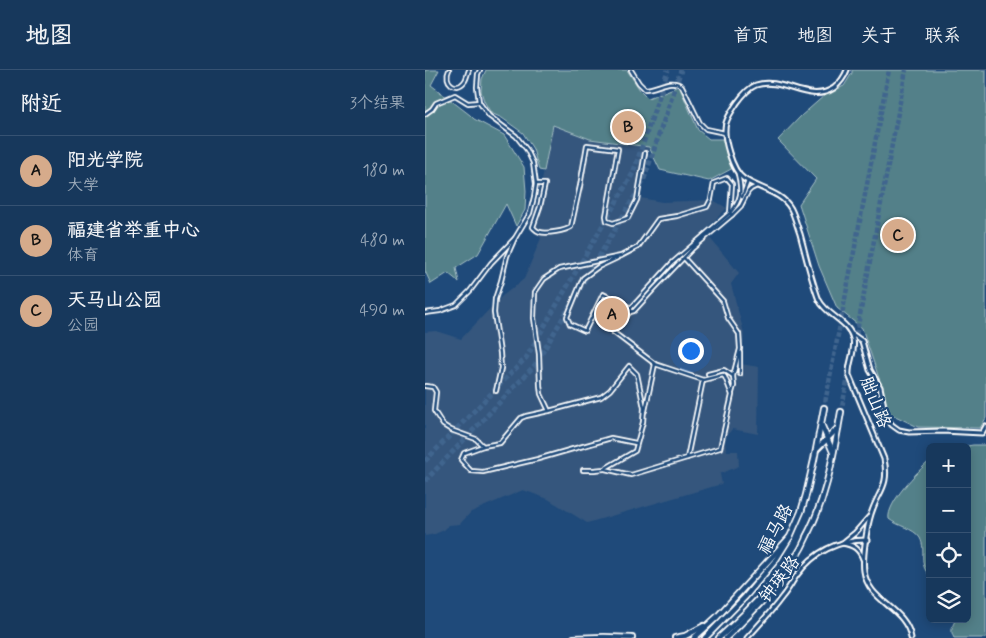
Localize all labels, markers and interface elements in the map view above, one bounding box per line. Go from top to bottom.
text: 地图 [25,21,73,52]
text: 首页 [733,24,769,48]
text: 地图 [797,24,833,48]
text: 关于 [861,24,897,48]
text: 联系 [925,24,961,48]
text: 附近 [20,90,62,118]
text: 3个结果 [350,93,405,114]
pin: B [612,108,644,146]
text: 阳光学院 [67,148,143,173]
text: A [31,160,41,181]
text: 180 m [362,160,405,181]
text: 大学 [67,175,99,196]
pin: C [882,216,914,254]
text: 福建省举重中心 [67,218,200,243]
text: B [31,230,41,251]
text: 480 m [360,230,405,251]
text: 体育 [67,245,99,266]
text: 天马山公园 [67,288,162,313]
pin: A [596,295,628,333]
text: C [30,300,42,321]
text: 490 m [359,300,405,321]
text: 公园 [67,315,99,336]
your location [678,338,704,364]
street label: 胐山路 [854,373,896,432]
map controls [926,443,971,623]
button: + [926,443,971,488]
button: − [926,488,971,533]
street label: 福马路 [753,500,799,559]
button: locate [926,533,971,578]
street label: 钟瑛路 [754,551,806,608]
button: layers [926,578,971,623]

